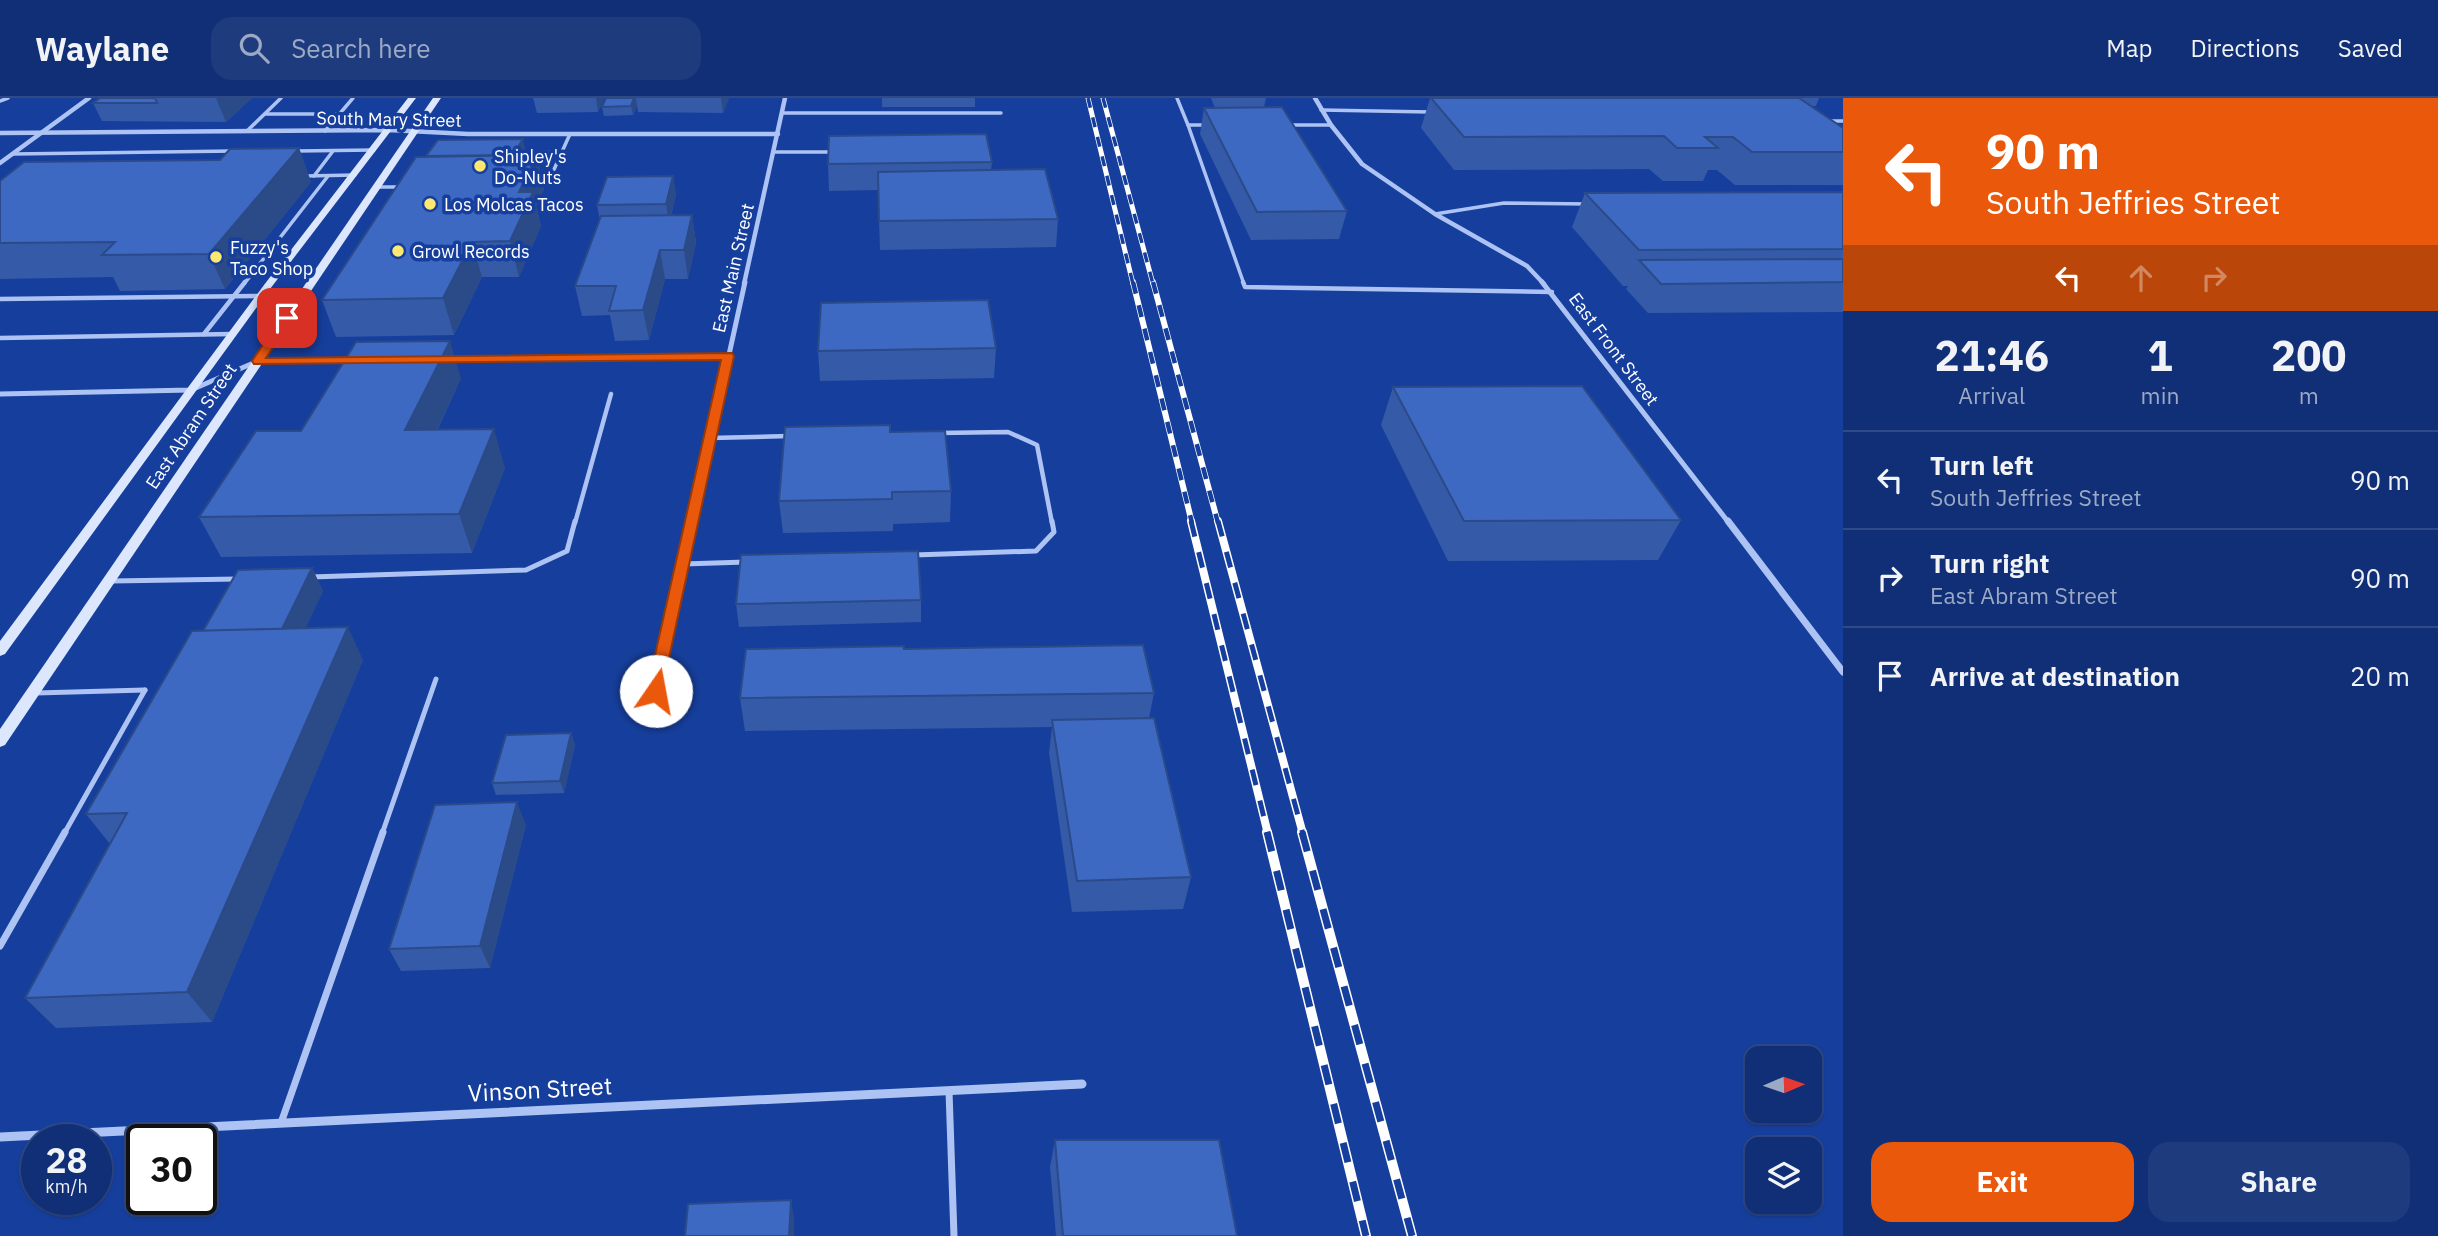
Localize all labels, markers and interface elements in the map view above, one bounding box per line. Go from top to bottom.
search box [211,17,701,80]
text: Waylane [35,27,169,70]
icon: search [235,29,273,67]
text: Search here [291,31,431,65]
text: Map [2106,32,2152,64]
text: Directions [2190,32,2300,64]
text: Saved [2338,32,2403,64]
street label: South Mary Street [316,106,462,132]
text: 90 m [1986,119,2100,182]
icon: left [1871,126,1962,217]
place label: Shipley's Do-Nuts [494,145,567,189]
marker: Shipley's Do-Nuts [472,158,488,174]
text: South Jeffries Street [1986,181,2281,223]
place label: Los Molcas Tacos [444,193,584,216]
marker: Los Molcas Tacos [422,196,438,212]
street label: East Main Street [707,201,759,335]
place label: Fuzzy's Taco Shop [230,236,313,280]
place label: Growl Records [412,240,530,263]
marker: Growl Records [390,243,406,259]
marker: Fuzzy's Taco Shop [208,249,224,265]
icon: left [2049,259,2087,297]
icon: ahead [2122,259,2160,297]
icon: right [2195,259,2233,297]
pin [257,288,317,348]
street label: East Front Street [1564,288,1664,410]
icon: arrive [268,299,306,337]
text: 21:46 [1934,328,2049,383]
text: 1 [2147,328,2173,383]
text: 200 [2271,328,2347,383]
street label: East Abram Street [140,359,242,493]
text: Arrival [1958,380,2025,410]
text: min [2141,380,2179,410]
text: m [2299,380,2319,410]
text: Turn left [1930,448,2033,482]
icon: left [1871,461,1909,499]
text: 90 m [2350,463,2410,497]
text: South Jeffries Street [1930,482,2142,512]
text: Turn right [1930,546,2049,580]
icon: right [1871,559,1909,597]
text: 90 m [2350,561,2410,595]
text: East Abram Street [1930,580,2118,610]
position arrow [619,654,693,728]
icon: arrive [1871,657,1909,695]
text: Arrive at destination [1930,659,2180,693]
text: 20 m [2350,659,2410,693]
north arrow [1745,1046,1822,1124]
map controls [1745,1046,1822,1214]
street label: Vinson Street [467,1069,613,1109]
speed limit sign: 30 [126,1124,217,1215]
text: 28 [45,1137,88,1183]
button: layers [1745,1137,1822,1214]
button: Exit [1871,1142,2134,1222]
button: Share [2148,1142,2410,1222]
text: km/h [45,1175,88,1198]

